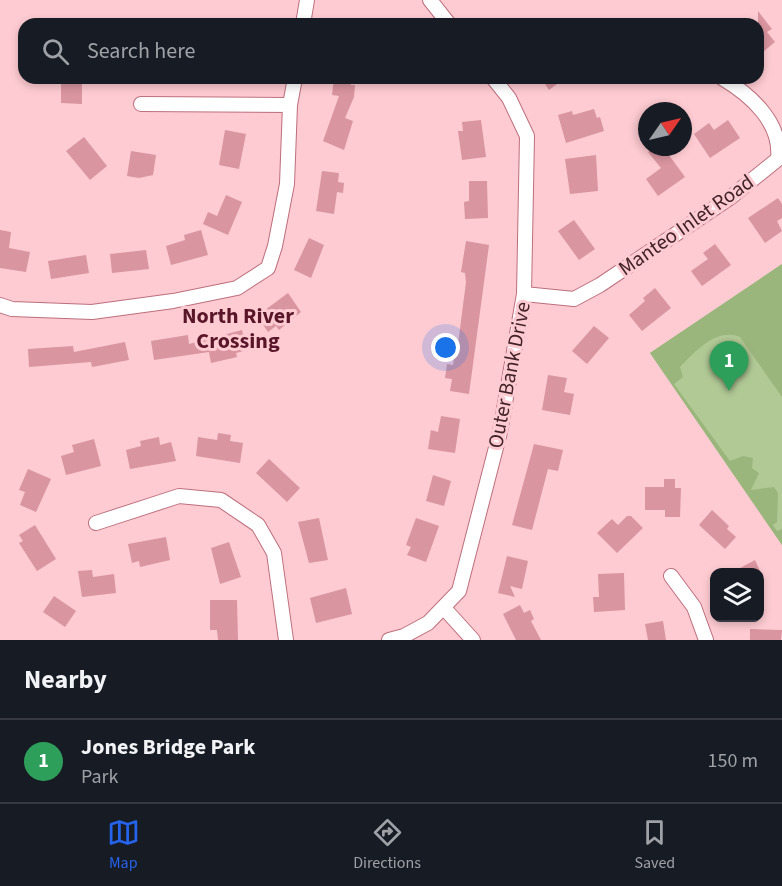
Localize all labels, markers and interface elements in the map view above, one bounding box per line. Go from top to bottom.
search box [18,18,764,84]
icon: search [39,35,72,68]
text: Search here [87,35,195,67]
north arrow [638,102,692,156]
street label: Manteo Inlet Road [612,167,760,283]
street label: Outer Bank Drive [480,299,538,451]
district label: North River Crossing [182,300,294,357]
your location [431,333,460,362]
pin: 1 [710,342,748,391]
map controls [710,568,764,622]
button: layers [710,568,764,622]
text: Nearby [24,661,107,698]
text: Jones Bridge Park [81,731,255,763]
text: 1 [38,747,49,775]
text: 150 m [708,747,758,775]
text: Park [81,763,118,791]
tab: Map [107,816,140,874]
tab: Directions [353,816,421,874]
tab: Saved [634,816,675,874]

